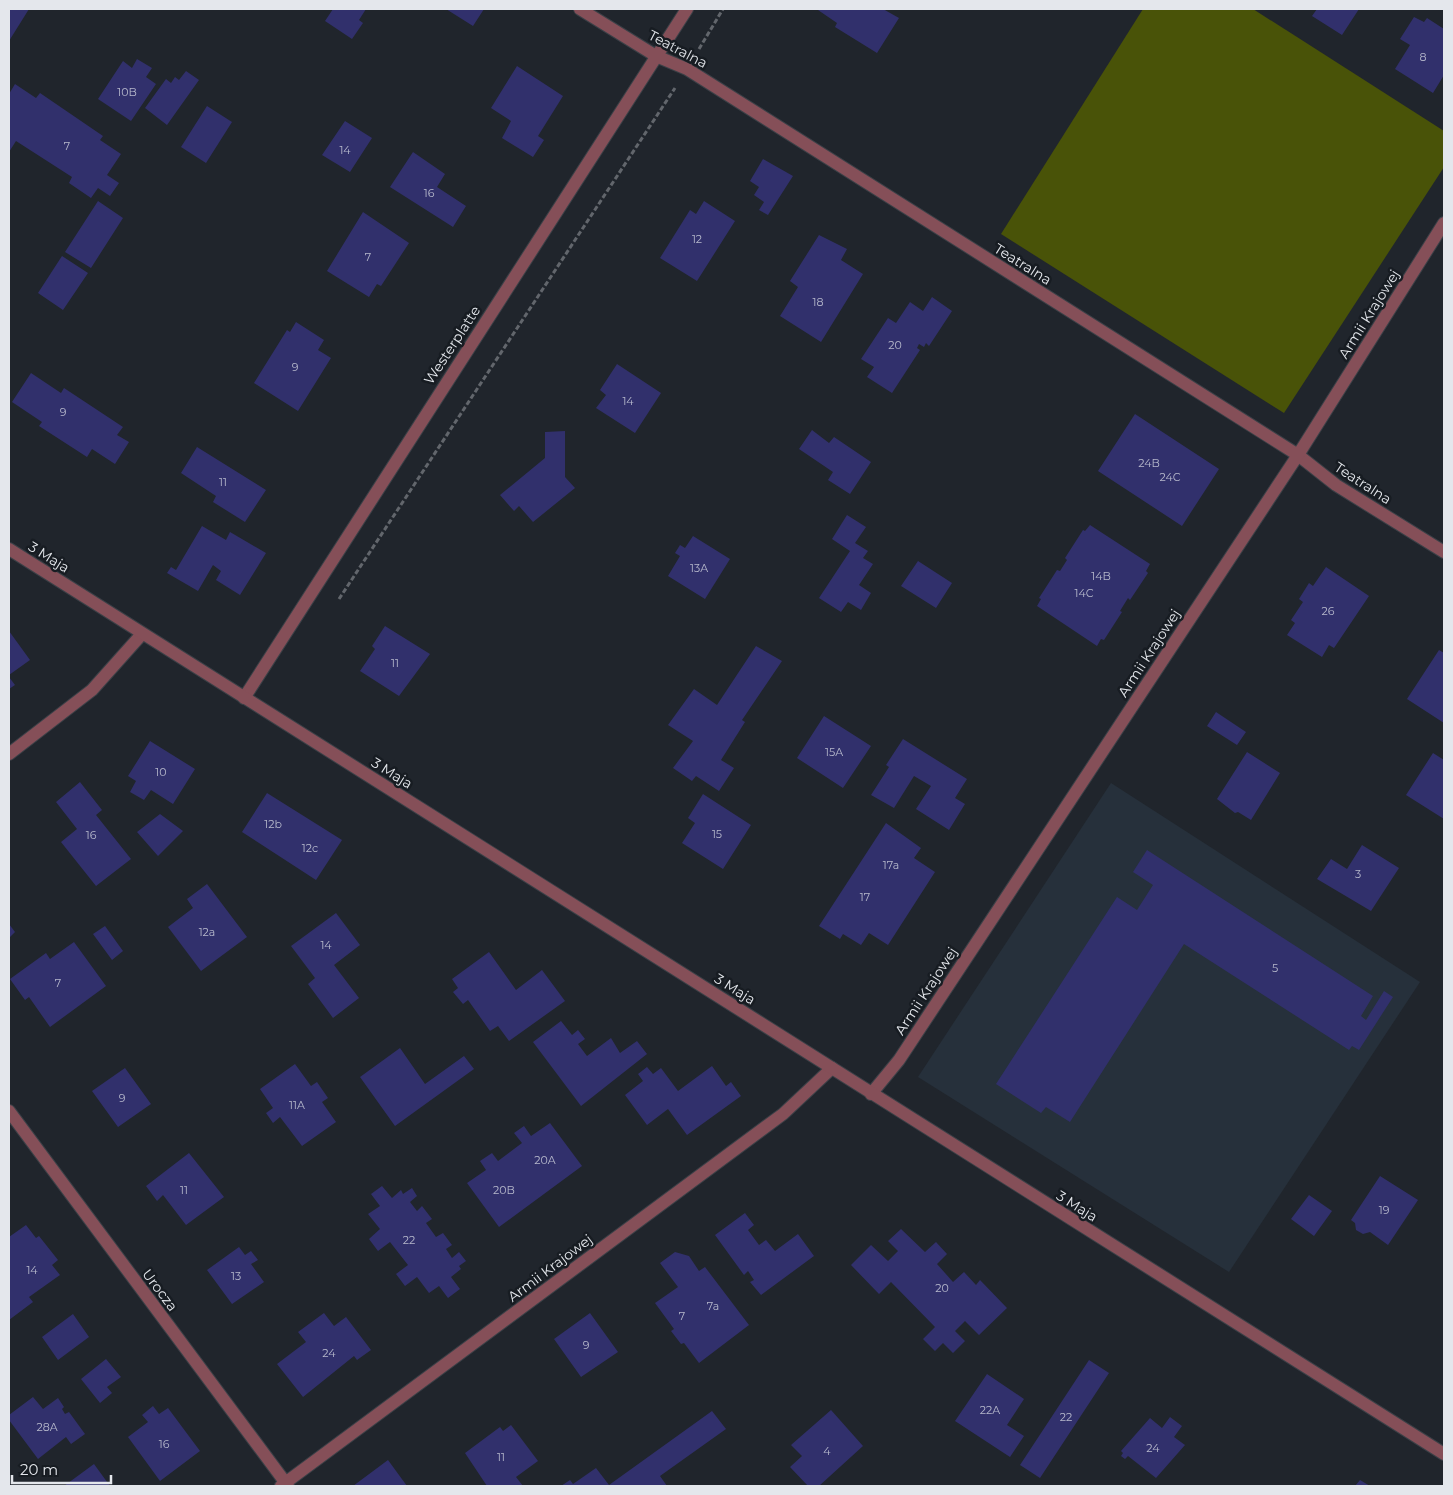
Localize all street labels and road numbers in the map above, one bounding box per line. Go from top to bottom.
street label: Teatralna [645,26,711,72]
street label: Teatralna [991,239,1055,289]
street label: Armii Krajowej [1334,266,1404,362]
street label: Westerplatte [420,302,484,388]
street label: Teatralna [1331,458,1395,508]
street label: 3 Maja [25,537,73,577]
street label: Armii Krajowej [1114,606,1184,700]
street label: 3 Maja [368,753,416,793]
street label: Armii Krajowej [891,944,961,1038]
street label: 3 Maja [711,969,759,1009]
street label: 3 Maja [1053,1186,1101,1226]
street label: Armii Krajowej [504,1230,596,1306]
street label: Urocza [138,1265,182,1315]

